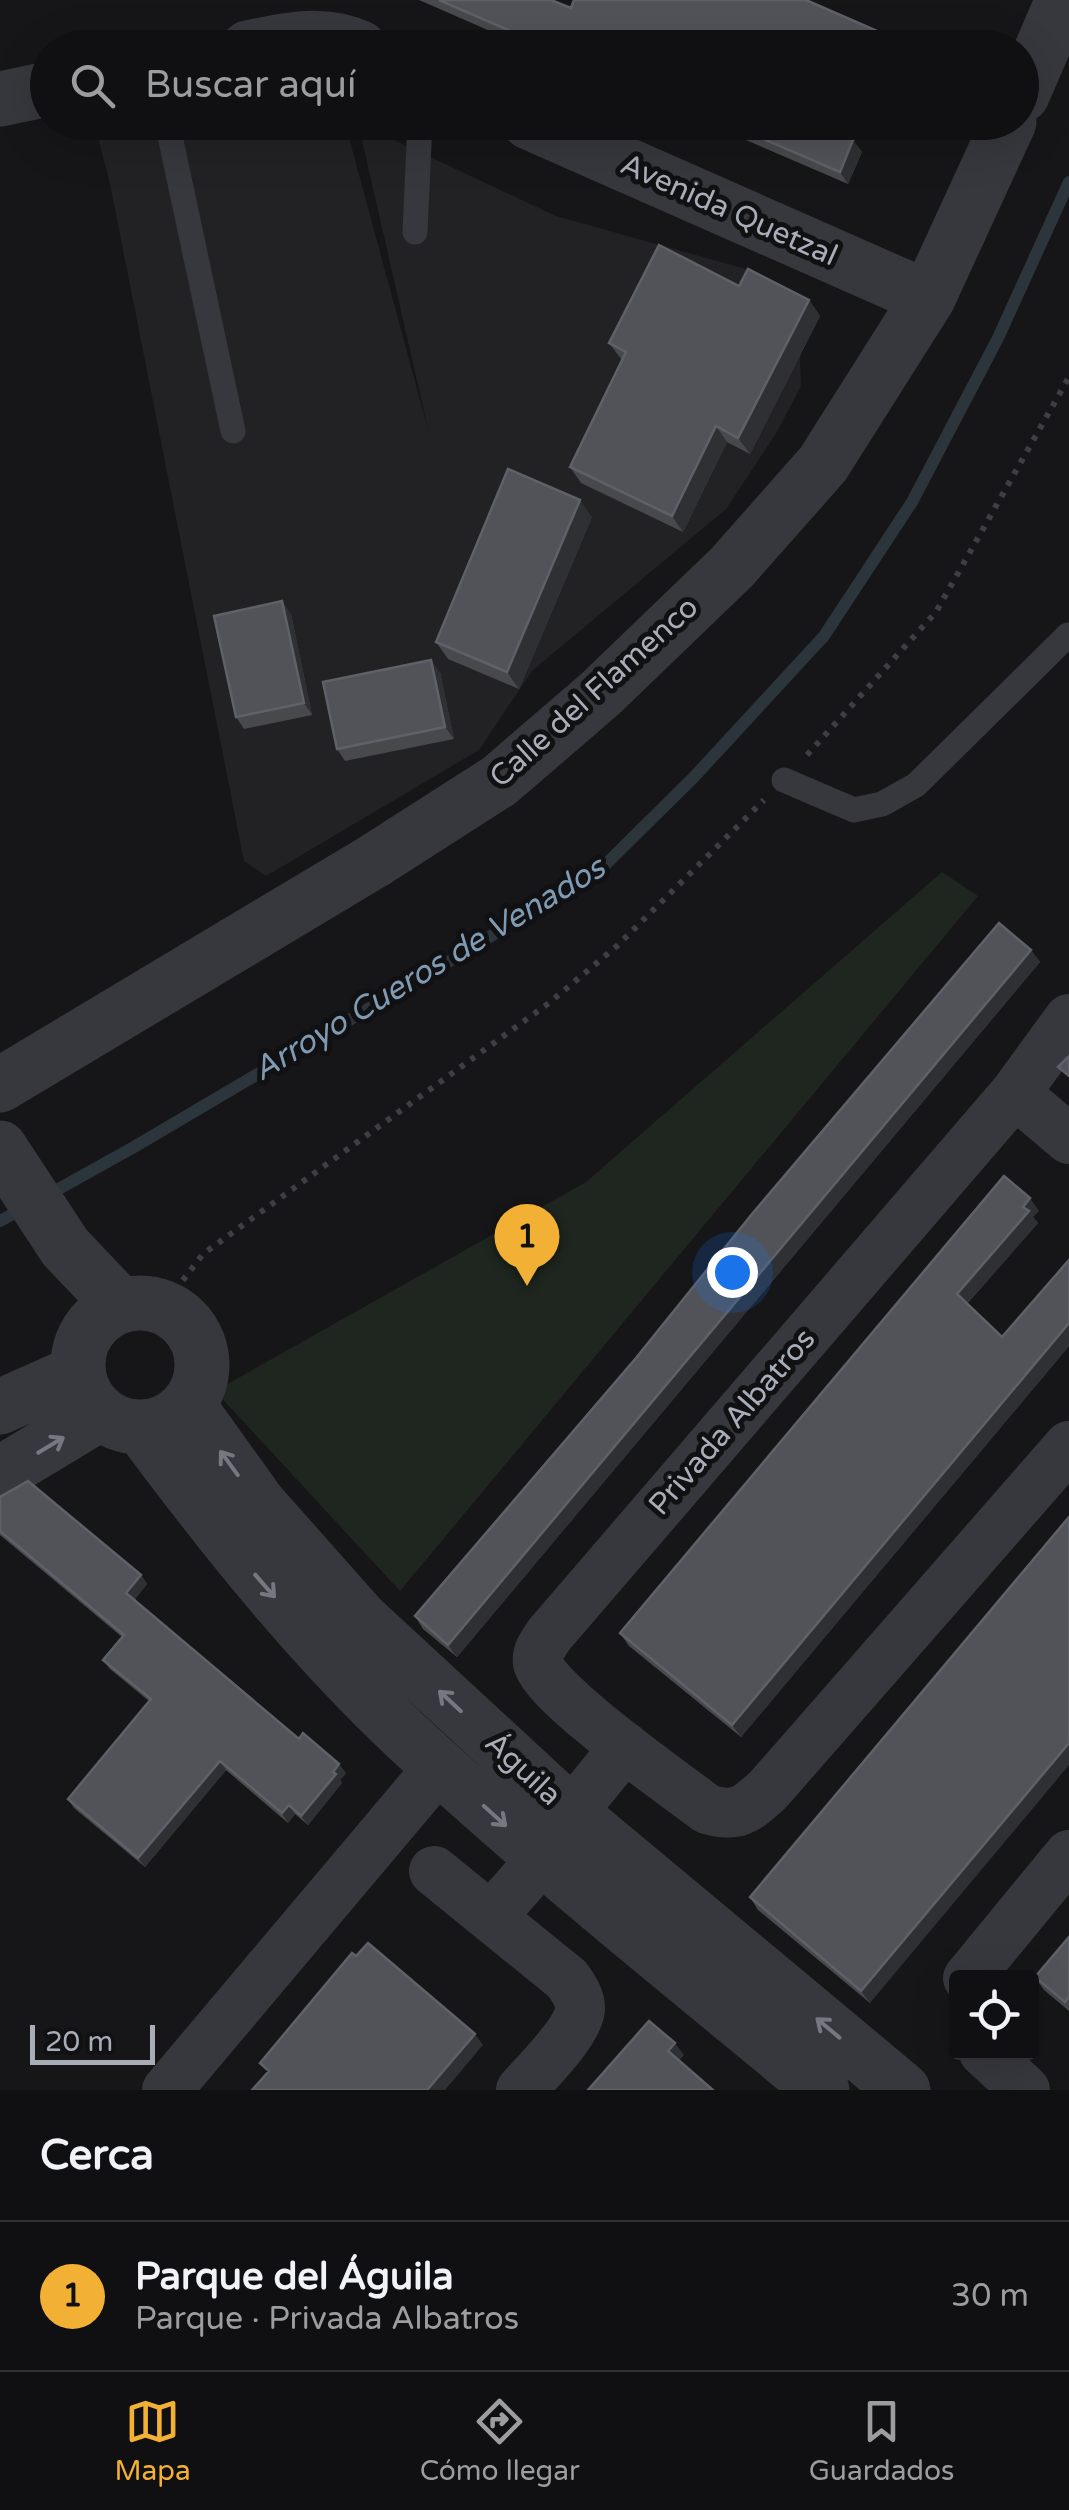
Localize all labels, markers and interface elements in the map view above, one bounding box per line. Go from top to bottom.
search box [30,30,1039,140]
icon: search [65,58,120,113]
text: Buscar aquí [145,62,356,108]
street label: Avenida Quetzal [615,146,843,274]
street label: Calle del Flamenco [482,589,706,795]
water label: Arroyo Cueros de Venados [246,847,614,1089]
pin: 1 [494,1204,560,1286]
your location [707,1247,758,1298]
street label: Privada Albatros [641,1321,823,1523]
one-way arrow [36,1434,65,1455]
one-way arrow [219,1450,240,1477]
one-way arrow [254,1573,277,1598]
one-way arrow [438,1689,462,1713]
street label: Águila [477,1724,569,1814]
one-way arrow [482,1804,507,1827]
map controls [949,1970,1039,2060]
button: locate [949,1970,1039,2060]
one-way arrow [815,2017,841,2039]
scale bar [30,2020,155,2064]
text: 20 m [45,2025,113,2059]
text: Cerca [40,2130,154,2181]
text: Parque del Águila [135,2254,454,2300]
text: 1 [62,2277,83,2315]
text: 30 m [951,2277,1029,2315]
text: Parque · Privada Albatros [135,2300,519,2338]
tab: Mapa [115,2394,191,2488]
tab: Cómo llegar [420,2394,580,2488]
tab: Guardados [809,2394,955,2488]

